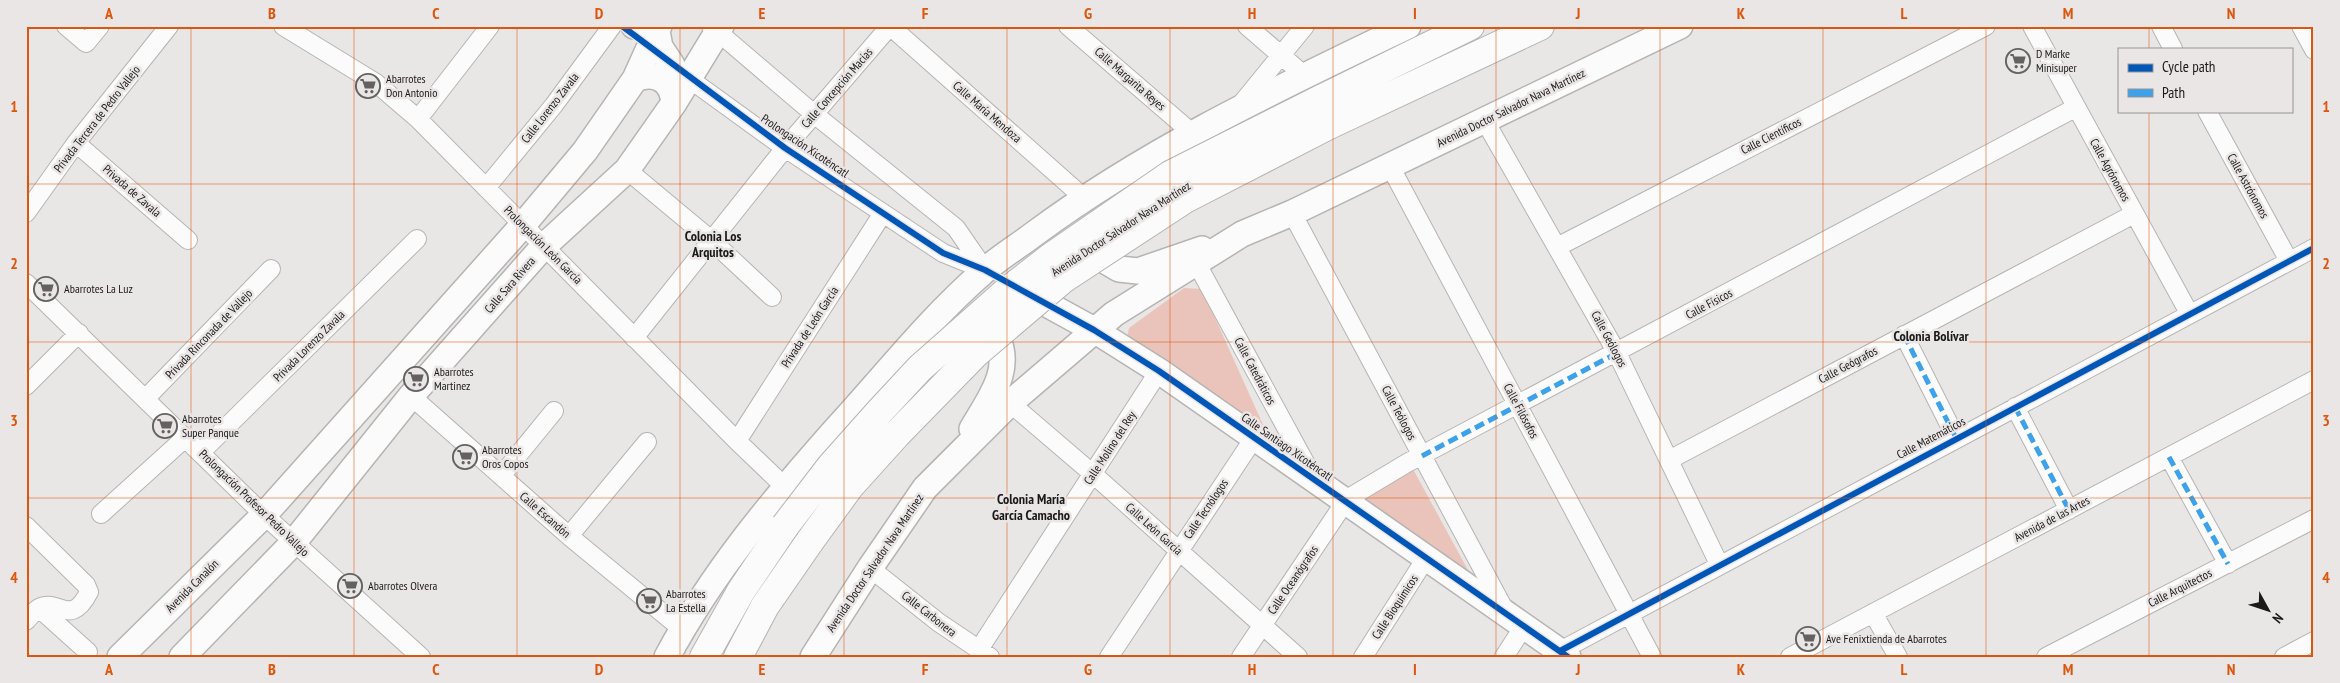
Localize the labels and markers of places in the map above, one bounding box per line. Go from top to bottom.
place label: D Marke Minisuper [2036,46,2078,75]
supermarket icon: D Marke Minisuper [2005,48,2031,74]
place label: Abarrotes Don Antonio [386,71,437,100]
supermarket icon: Abarrotes Don Antonio [355,73,381,99]
supermarket icon: Abarrotes La Luz [33,276,59,302]
place label: Abarrotes La Luz [64,281,133,296]
place label: Abarrotes Martinez [434,364,474,393]
supermarket icon: Abarrotes Martinez [403,366,429,392]
place label: Abarrotes Super Panque [182,411,239,440]
supermarket icon: Abarrotes Super Panque [152,413,178,439]
place label: Abarrotes Oros Copos [482,442,528,471]
supermarket icon: Abarrotes Oros Copos [452,444,478,470]
supermarket icon: Abarrotes Olvera [337,573,363,599]
place label: Abarrotes Olvera [368,578,437,593]
place label: Abarrotes La Estella [666,586,706,615]
supermarket icon: Abarrotes La Estella [636,588,662,614]
supermarket icon: Ave Fenixtienda de Abarrotes [1795,626,1821,652]
place label: Ave Fenixtienda de Abarrotes [1826,631,1947,646]

